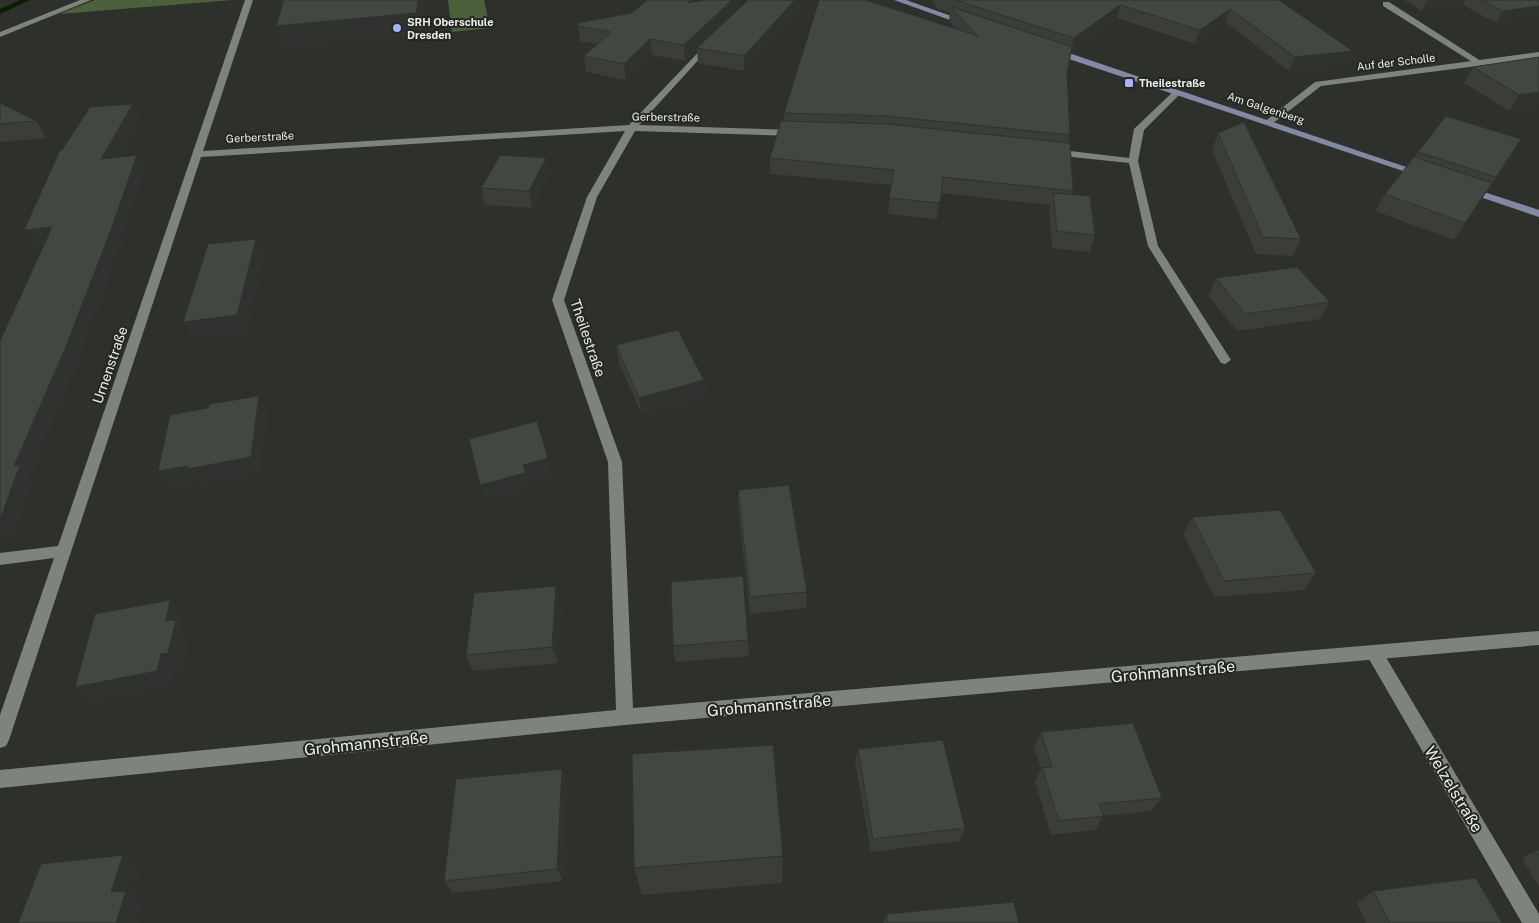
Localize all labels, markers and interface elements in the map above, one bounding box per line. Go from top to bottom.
place label: SRH Oberschule Dresden [407,16,493,41]
marker: SRH Oberschule Dresden [391,22,403,34]
street label: Auf der Scholle [1356,51,1436,73]
marker: Theilestraße [1123,77,1135,89]
place label: Theilestraße [1139,77,1205,89]
street label: Am Galgenberg [1226,90,1306,126]
street label: Gerberstraße [632,110,700,124]
street label: Gerberstraße [226,129,294,145]
street label: Theilestraße [567,297,609,379]
street label: Urnenstraße [89,324,131,406]
street label: Grohmannstraße [1110,657,1236,686]
street label: Grohmannstraße [706,691,832,720]
street label: Grohmannstraße [303,728,429,759]
street label: Welzelstraße [1420,743,1487,836]

